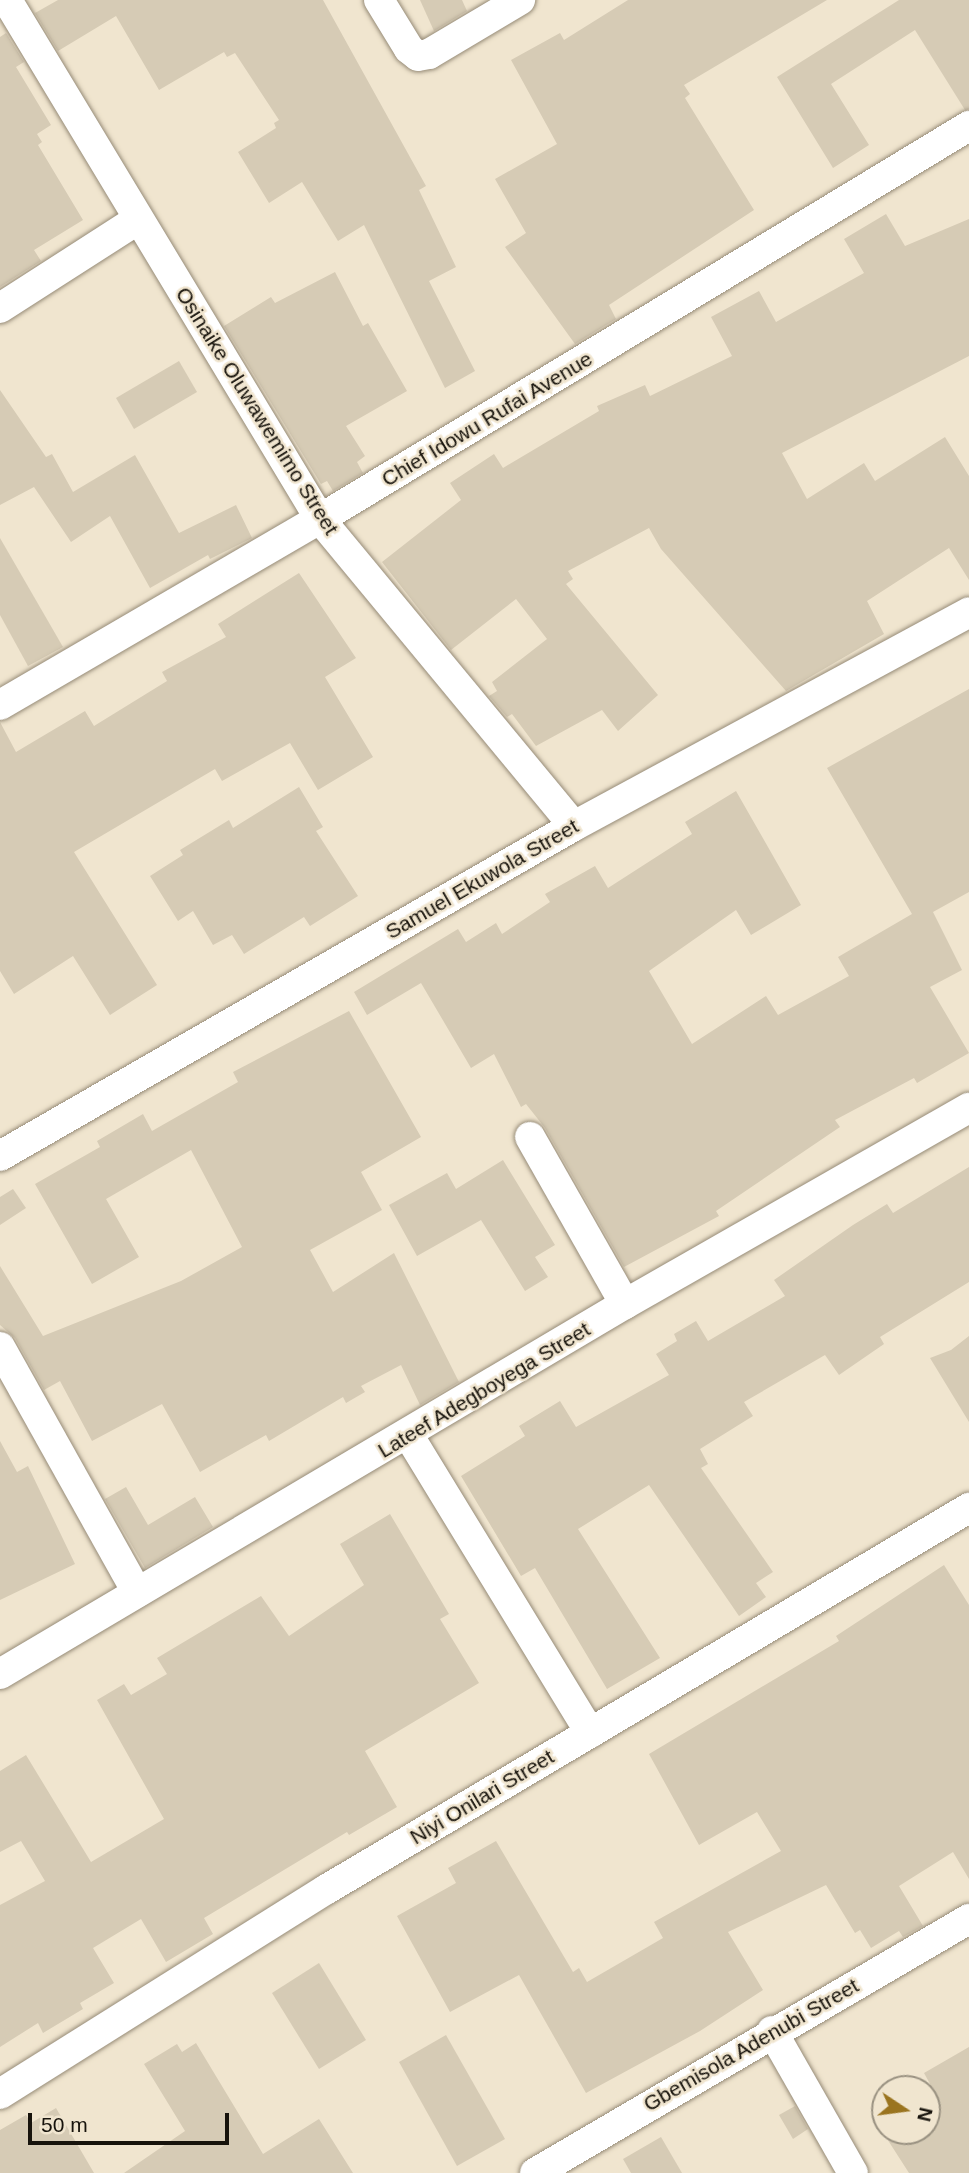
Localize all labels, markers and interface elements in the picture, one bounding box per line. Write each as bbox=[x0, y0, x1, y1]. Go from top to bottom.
street label: Osinaike Oluwawemimo Street bbox=[170, 283, 344, 539]
street label: Chief Idowu Rufai Avenue bbox=[377, 346, 597, 492]
street label: Samuel Ekuwola Street bbox=[381, 814, 583, 944]
street label: Lateef Adegboyega Street bbox=[373, 1316, 595, 1464]
street label: Niyi Onilari Street bbox=[405, 1744, 559, 1850]
street label: Gbemisola Adenubi Street bbox=[639, 1973, 863, 2117]
north arrow bbox=[871, 2075, 941, 2145]
scale bar bbox=[32, 2100, 233, 2144]
text: N bbox=[913, 2105, 937, 2123]
text: 50 m bbox=[41, 2113, 88, 2136]

